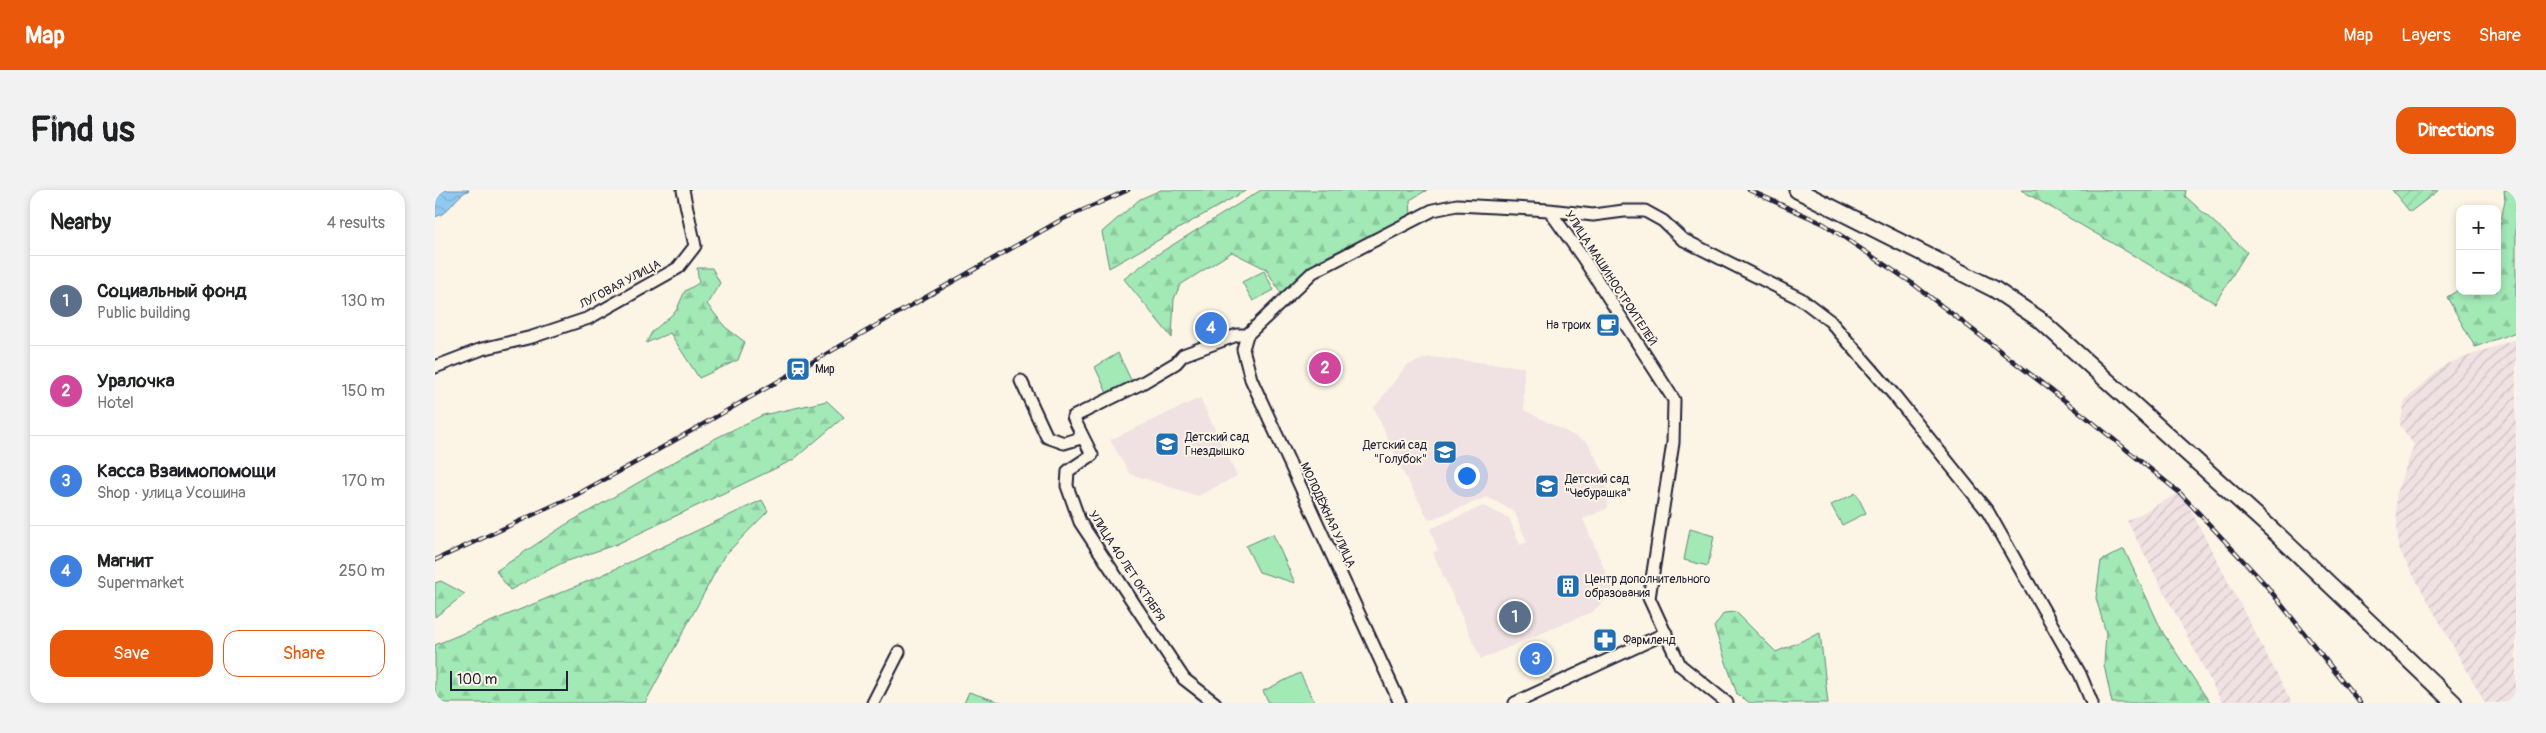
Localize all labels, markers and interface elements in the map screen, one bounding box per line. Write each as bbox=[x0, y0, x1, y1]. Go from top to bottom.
text: Map bbox=[25, 21, 65, 50]
text: Map bbox=[2344, 24, 2373, 47]
text: Layers bbox=[2401, 24, 2451, 47]
text: Share bbox=[2479, 24, 2521, 47]
button: Directions bbox=[2396, 107, 2516, 154]
text: Find us bbox=[30, 108, 135, 152]
map controls bbox=[2456, 205, 2501, 295]
button: + bbox=[2456, 205, 2501, 250]
street label: УЛИЦА МАШИНОСТРОИТЕЛЕЙ bbox=[1561, 208, 1660, 348]
text: Nearby bbox=[50, 209, 111, 236]
text: 4 results bbox=[327, 213, 385, 233]
button: − bbox=[2456, 250, 2501, 295]
street label: ЛУГОВАЯ УЛИЦА bbox=[576, 257, 664, 313]
text: Социальный фонд bbox=[97, 279, 246, 303]
text: 1 bbox=[63, 291, 69, 311]
text: 130 m bbox=[341, 291, 385, 311]
text: Public building bbox=[97, 303, 190, 323]
pin: 4 bbox=[1195, 309, 1227, 347]
cafe icon: На троих bbox=[1595, 312, 1621, 338]
place label: На троих bbox=[1546, 318, 1591, 333]
pin: 2 bbox=[1309, 349, 1341, 387]
station icon: Мир bbox=[785, 356, 811, 382]
place label: Мир bbox=[815, 362, 835, 377]
text: Уралочка bbox=[97, 369, 175, 393]
text: 2 bbox=[62, 381, 70, 401]
text: 150 m bbox=[341, 381, 385, 401]
text: Hotel bbox=[97, 393, 134, 413]
place label: Детский сад Гнездышко bbox=[1184, 430, 1250, 459]
school or university icon: Детский сад Гнездышко bbox=[1154, 431, 1180, 457]
place label: Детский сад "Голубок" bbox=[1362, 438, 1428, 467]
school or university icon: Детский сад "Голубок" bbox=[1432, 439, 1458, 465]
text: Касса Взаимопомощи bbox=[97, 459, 275, 483]
street label: МОЛОДЁЖНАЯ УЛИЦА bbox=[1297, 460, 1360, 570]
your location bbox=[1454, 463, 1480, 489]
text: 3 bbox=[62, 471, 70, 491]
text: 170 m bbox=[342, 471, 385, 491]
place label: Детский сад "Чебурашка" bbox=[1564, 472, 1631, 501]
school or university icon: Детский сад "Чебурашка" bbox=[1534, 473, 1560, 499]
text: Shop · улица Усошина bbox=[97, 483, 246, 503]
street label: УЛИЦА 40 ЛЕТ ОКТЯБРЯ bbox=[1085, 508, 1168, 625]
text: Магнит bbox=[97, 549, 153, 573]
text: 4 bbox=[61, 561, 71, 581]
text: 250 m bbox=[339, 561, 385, 581]
place label: Центр дополнительного образования bbox=[1585, 572, 1711, 601]
text: Supermarket bbox=[97, 573, 184, 593]
building icon: Центр дополнительного образования bbox=[1555, 573, 1581, 599]
pin: 1 bbox=[1499, 598, 1531, 636]
pharmacy icon: Фармленд bbox=[1592, 627, 1618, 653]
button: Save bbox=[50, 630, 213, 677]
button: Share bbox=[223, 630, 385, 677]
place label: Фармленд bbox=[1623, 633, 1676, 648]
pin: 3 bbox=[1520, 640, 1552, 678]
scale bar bbox=[450, 668, 567, 691]
text: 100 m bbox=[457, 671, 497, 688]

